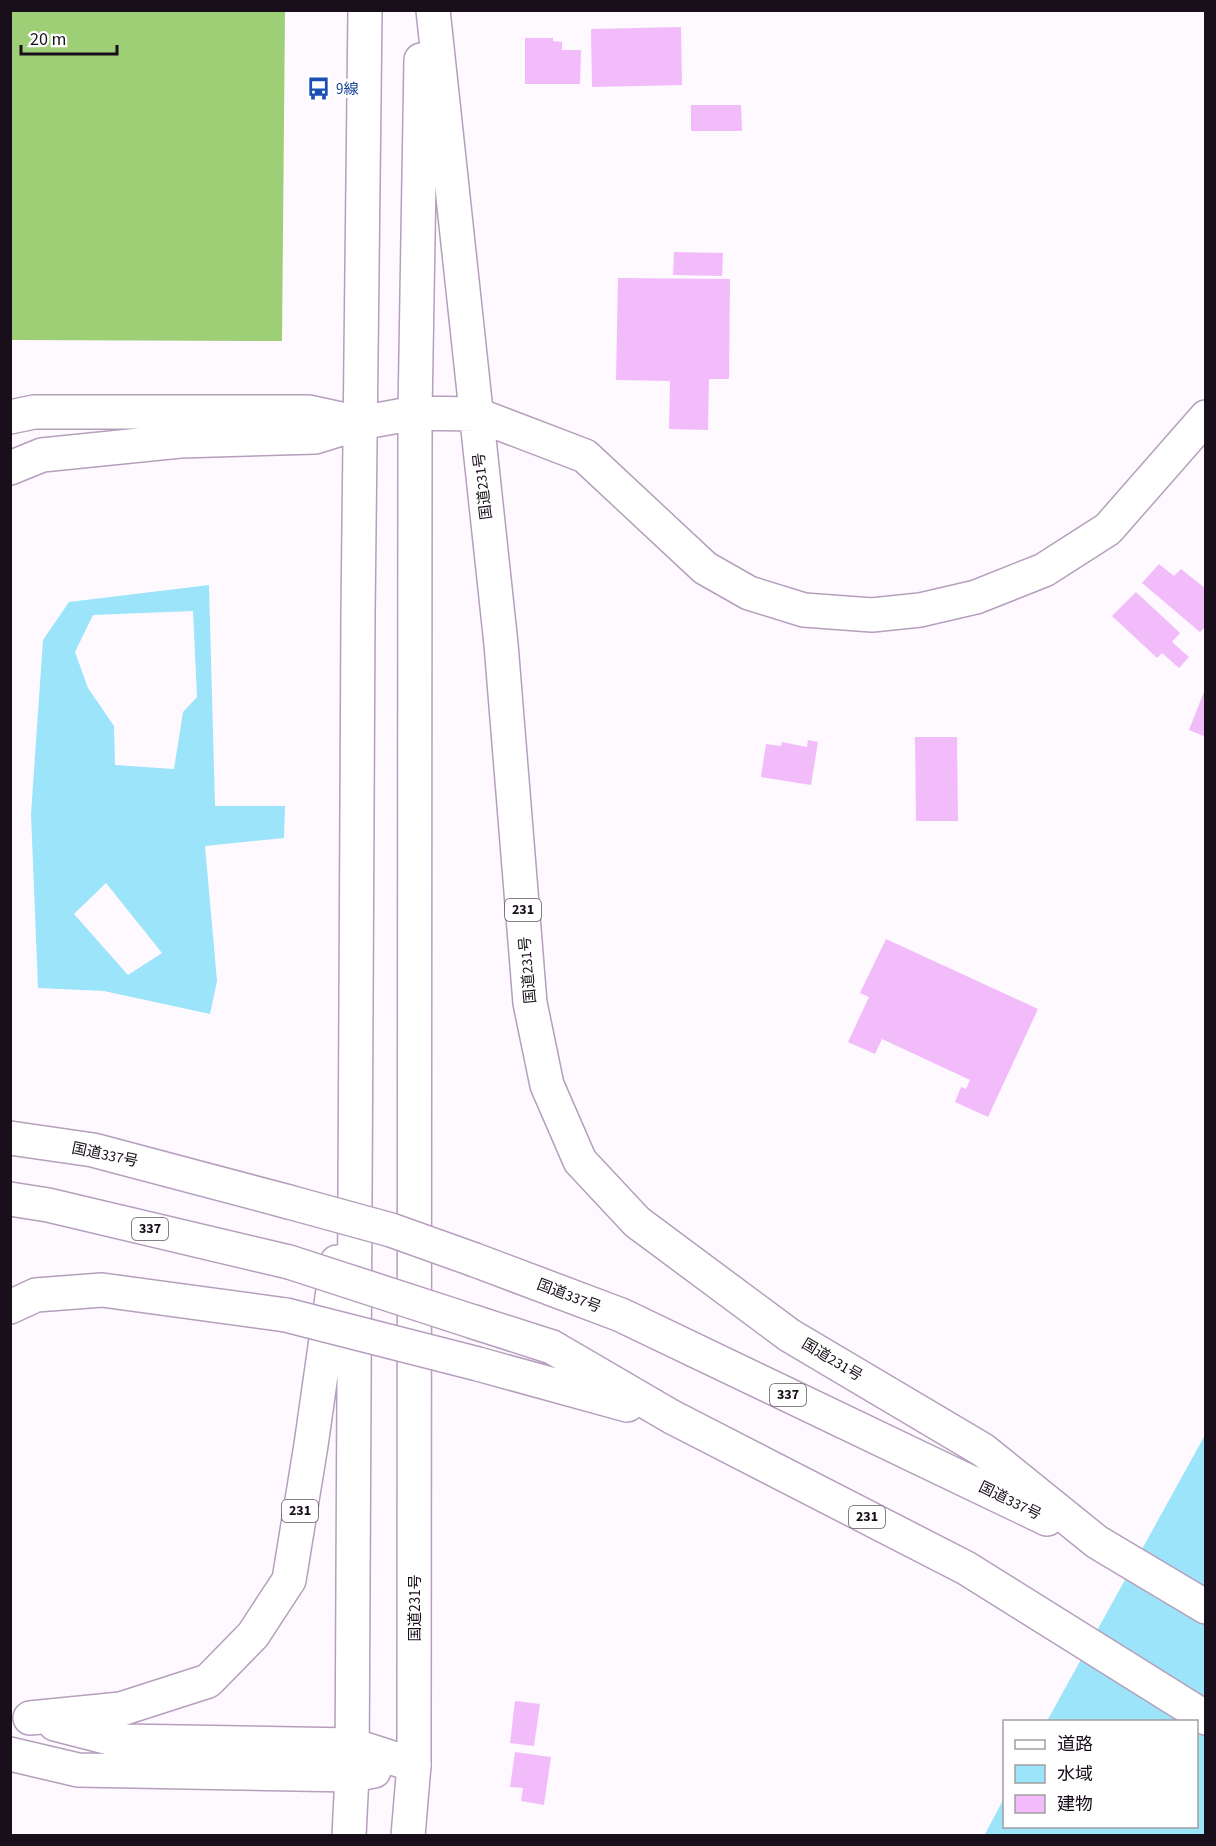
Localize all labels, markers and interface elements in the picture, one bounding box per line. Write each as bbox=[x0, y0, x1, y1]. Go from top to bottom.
scale bar bbox=[21, 18, 117, 56]
text: 20 m bbox=[30, 27, 66, 52]
bus stop icon: 9線 bbox=[305, 76, 331, 102]
place label: 9線 bbox=[336, 79, 358, 100]
street label: 国道231号 bbox=[468, 451, 498, 521]
road number: 231 bbox=[505, 899, 541, 921]
street label: 国道231号 bbox=[515, 936, 541, 1004]
street label: 国道337号 bbox=[70, 1138, 140, 1172]
road number: 337 bbox=[132, 1218, 168, 1240]
street label: 国道337号 bbox=[534, 1274, 604, 1318]
street label: 国道231号 bbox=[798, 1334, 866, 1386]
road number: 337 bbox=[770, 1384, 806, 1406]
street label: 国道337号 bbox=[975, 1477, 1045, 1525]
road number: 231 bbox=[282, 1500, 318, 1522]
road number: 231 bbox=[849, 1506, 885, 1528]
street label: 国道231号 bbox=[405, 1574, 426, 1642]
legend bbox=[1003, 1720, 1198, 1828]
text: 道路 bbox=[1057, 1732, 1093, 1757]
text: 水域 bbox=[1057, 1762, 1093, 1787]
text: 建物 bbox=[1057, 1792, 1093, 1817]

